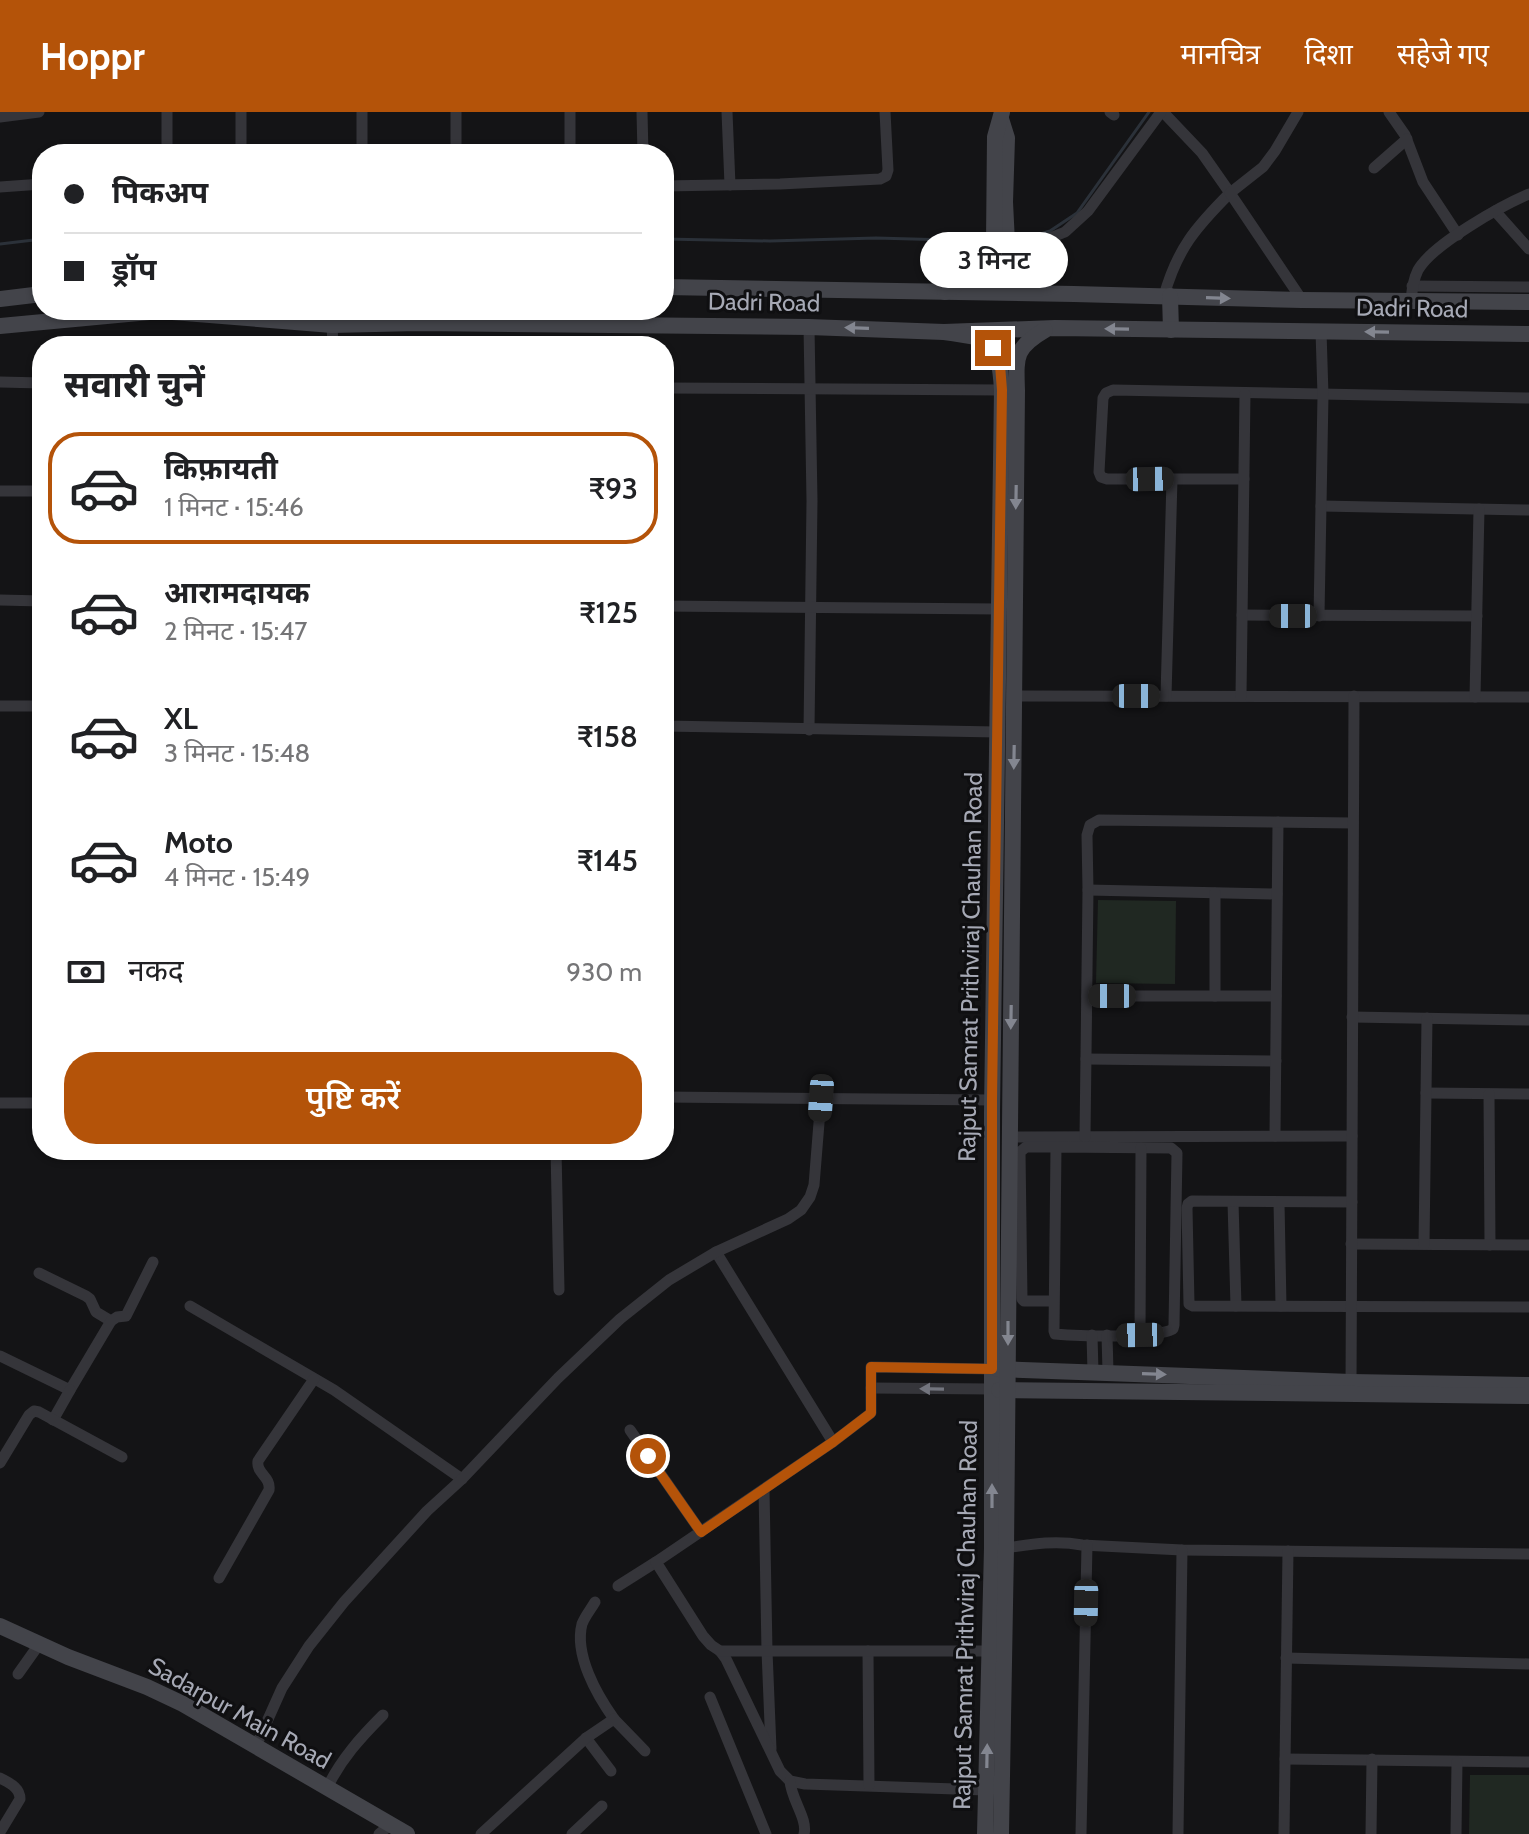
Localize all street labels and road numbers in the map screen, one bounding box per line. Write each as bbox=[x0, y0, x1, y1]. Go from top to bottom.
street label: Dadri Road bbox=[708, 287, 820, 317]
street label: Dadri Road bbox=[1356, 293, 1468, 323]
street label: Rajput Samrat Prithviraj Chauhan Road bbox=[952, 772, 988, 1162]
street label: Rajput Samrat Prithviraj Chauhan Road bbox=[947, 1420, 983, 1810]
street label: Sadarpur Main Road bbox=[144, 1651, 336, 1775]

